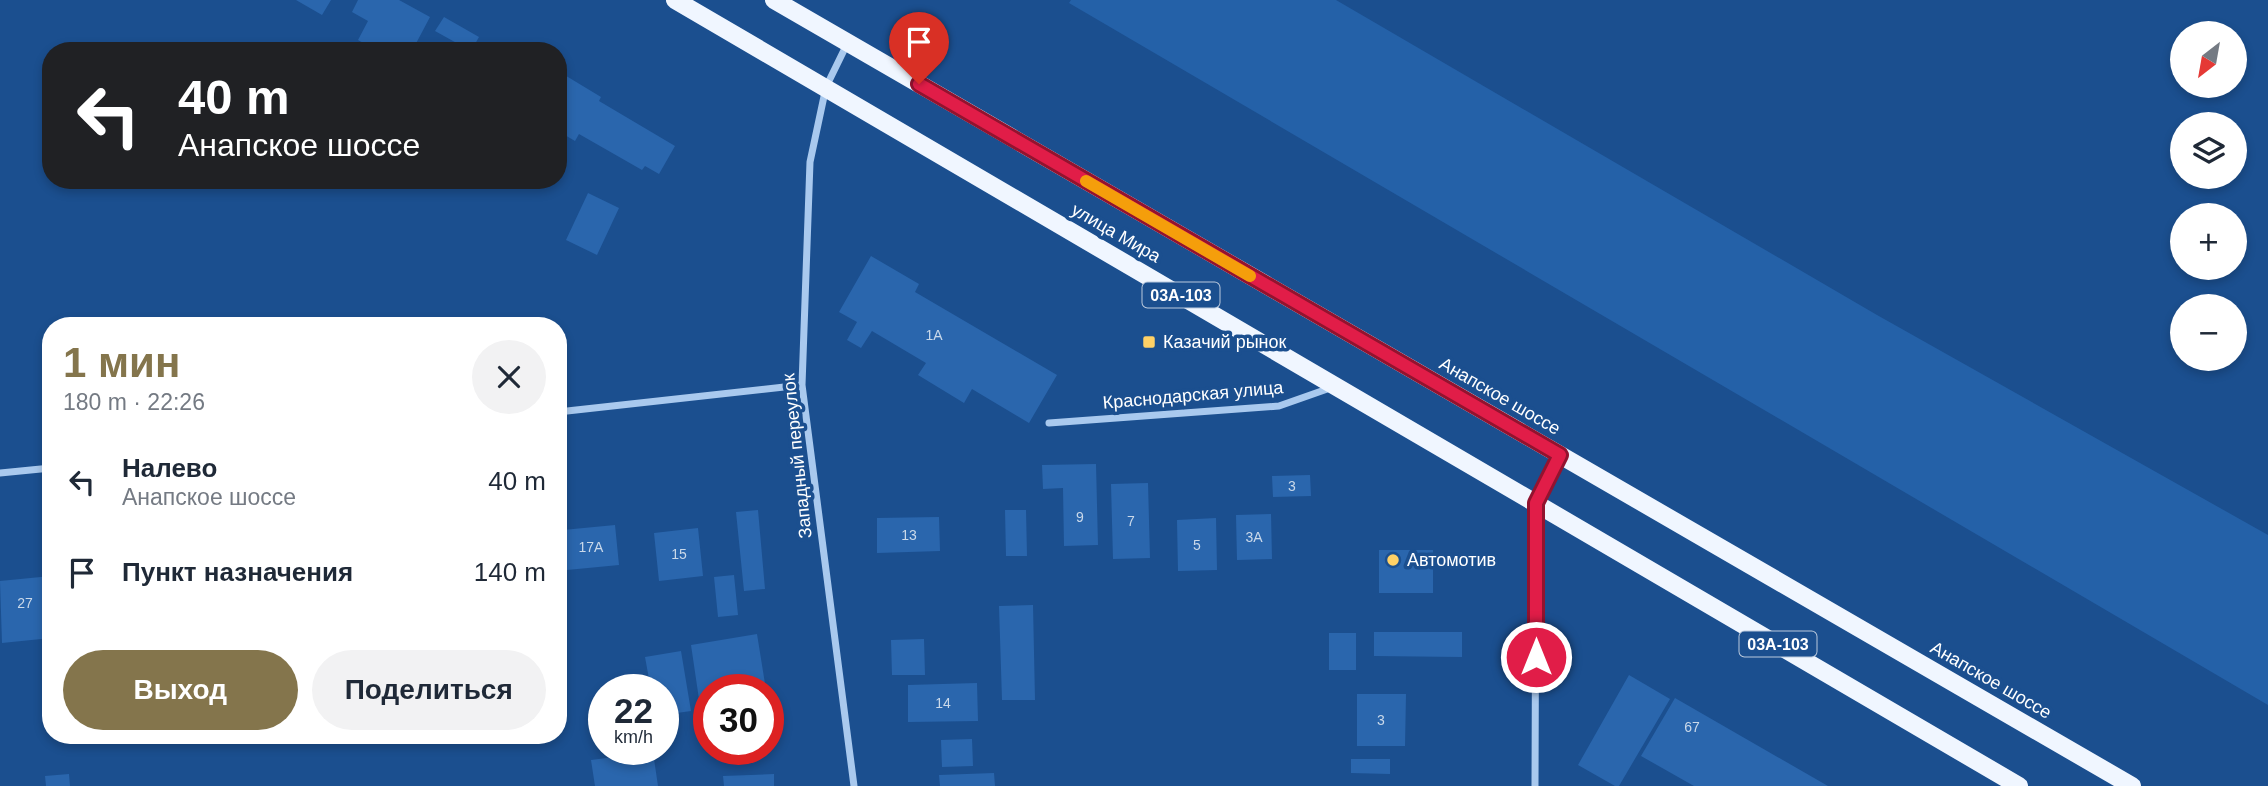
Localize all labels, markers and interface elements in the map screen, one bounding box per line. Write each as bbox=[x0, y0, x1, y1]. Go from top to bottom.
pin bbox=[889, 12.0, 949, 84]
north arrow bbox=[2170, 21, 2247, 98]
map controls bbox=[2170, 21, 2247, 371]
icon: arrive bbox=[900, 23, 938, 61]
icon: left bbox=[63, 70, 154, 161]
text: 40 m bbox=[178, 70, 290, 124]
button: layers bbox=[2170, 112, 2247, 189]
text: Анапское шоссе bbox=[178, 127, 420, 163]
street label: улица Мира bbox=[1068, 199, 1165, 267]
button: + bbox=[2170, 203, 2247, 280]
road number: 03А-103 bbox=[1142, 282, 1220, 308]
button: − bbox=[2170, 294, 2247, 371]
house number: 1А bbox=[925, 327, 943, 343]
place label: Казачий рынок bbox=[1163, 332, 1287, 352]
marker: Казачий рынок bbox=[1141, 334, 1157, 350]
text: 1 мин bbox=[63, 339, 180, 386]
button: close bbox=[472, 340, 546, 414]
street label: Анапское шоссе bbox=[1436, 353, 1564, 439]
street label: Западный переулок bbox=[778, 372, 816, 540]
street label: Краснодарская улица bbox=[1102, 377, 1285, 413]
text: 180 m · 22:26 bbox=[63, 389, 205, 415]
text: Налево bbox=[122, 453, 217, 483]
icon: left bbox=[63, 463, 101, 501]
text: 40 m bbox=[488, 466, 546, 496]
house number: 3 bbox=[1288, 478, 1296, 494]
text: Анапское шоссе bbox=[122, 484, 296, 510]
house number: 9 bbox=[1076, 509, 1084, 525]
house number: 7 bbox=[1127, 513, 1135, 529]
house number: 13 bbox=[901, 527, 917, 543]
house number: 3А bbox=[1245, 529, 1263, 545]
house number: 5 bbox=[1193, 537, 1201, 553]
house number: 17А bbox=[579, 539, 604, 555]
house number: 15 bbox=[671, 546, 687, 562]
place label: Автомотив bbox=[1407, 550, 1496, 570]
marker: Автомотив bbox=[1385, 552, 1401, 568]
icon: arrive bbox=[63, 554, 101, 592]
text: Пункт назначения bbox=[122, 557, 353, 587]
text: 140 m bbox=[474, 557, 546, 587]
house number: 27 bbox=[17, 595, 33, 611]
position arrow bbox=[1499, 620, 1573, 694]
road number: 03А-103 bbox=[1740, 632, 1816, 656]
street label: Анапское шоссе bbox=[1927, 637, 2055, 723]
button: Выход bbox=[63, 650, 298, 730]
button: Поделиться bbox=[312, 650, 546, 730]
speed limit sign: 30 bbox=[693, 674, 784, 765]
text: 22 bbox=[614, 691, 653, 730]
house number: 14 bbox=[935, 695, 951, 711]
house number: 3 bbox=[1377, 712, 1385, 728]
house number: 67 bbox=[1684, 719, 1700, 735]
text: km/h bbox=[614, 727, 653, 747]

